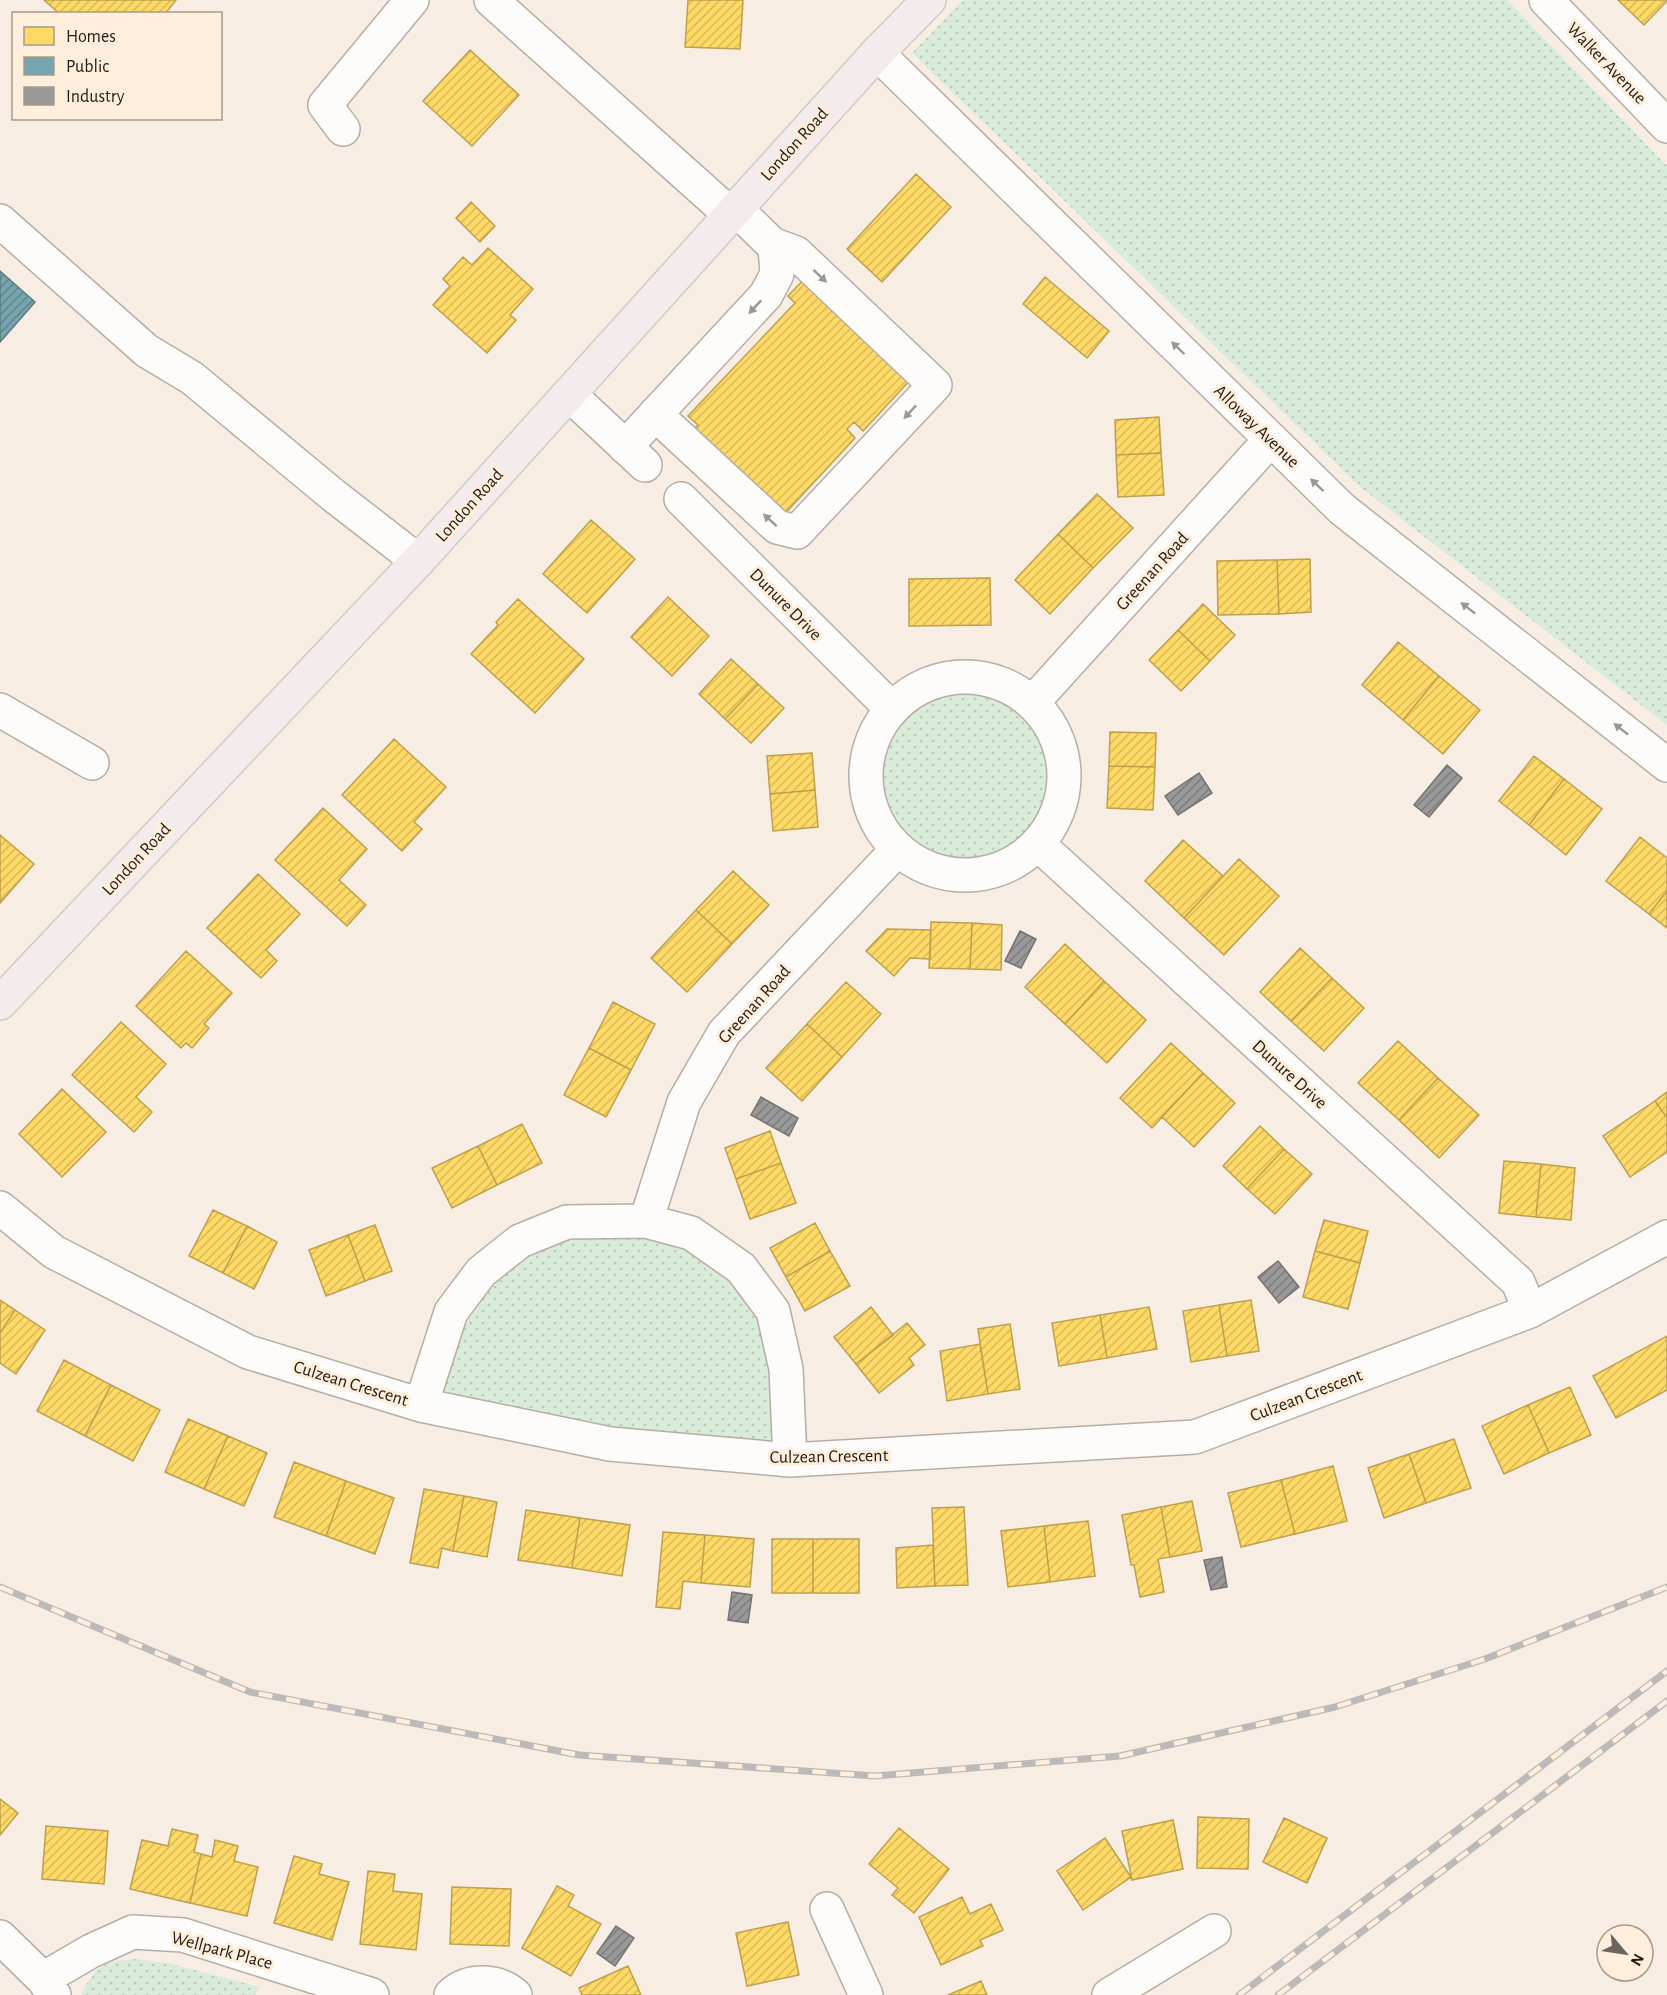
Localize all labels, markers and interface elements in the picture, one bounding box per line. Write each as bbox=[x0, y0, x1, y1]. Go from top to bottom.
legend bbox=[12, 12, 222, 120]
street label: Walker Avenue bbox=[1563, 20, 1649, 108]
text: Homes bbox=[66, 28, 116, 46]
text: Public bbox=[66, 58, 109, 76]
text: Industry bbox=[66, 88, 125, 106]
street label: London Road bbox=[758, 105, 832, 185]
one-way arrow bbox=[812, 269, 827, 283]
one-way arrow bbox=[749, 299, 762, 314]
one-way arrow bbox=[1172, 342, 1186, 356]
street label: Alloway Avenue bbox=[1210, 382, 1302, 472]
one-way arrow bbox=[903, 404, 917, 418]
street label: London Road bbox=[433, 466, 507, 546]
one-way arrow bbox=[1311, 478, 1325, 492]
one-way arrow bbox=[763, 514, 778, 527]
street label: Greenan Road bbox=[1113, 529, 1192, 614]
street label: Dunure Drive bbox=[746, 565, 825, 644]
one-way arrow bbox=[1460, 602, 1476, 615]
one-way arrow bbox=[1613, 723, 1629, 736]
street label: London Road bbox=[99, 820, 174, 899]
street label: Greenan Road bbox=[715, 962, 794, 1047]
street label: Dunure Drive bbox=[1249, 1037, 1330, 1113]
street label: Culzean Crescent bbox=[291, 1358, 410, 1410]
street label: Culzean Crescent bbox=[1248, 1366, 1365, 1426]
street label: Culzean Crescent bbox=[770, 1447, 889, 1467]
north arrow bbox=[1595, 1923, 1655, 1983]
street label: Wellpark Place bbox=[169, 1929, 274, 1973]
text: N bbox=[1628, 1951, 1647, 1969]

